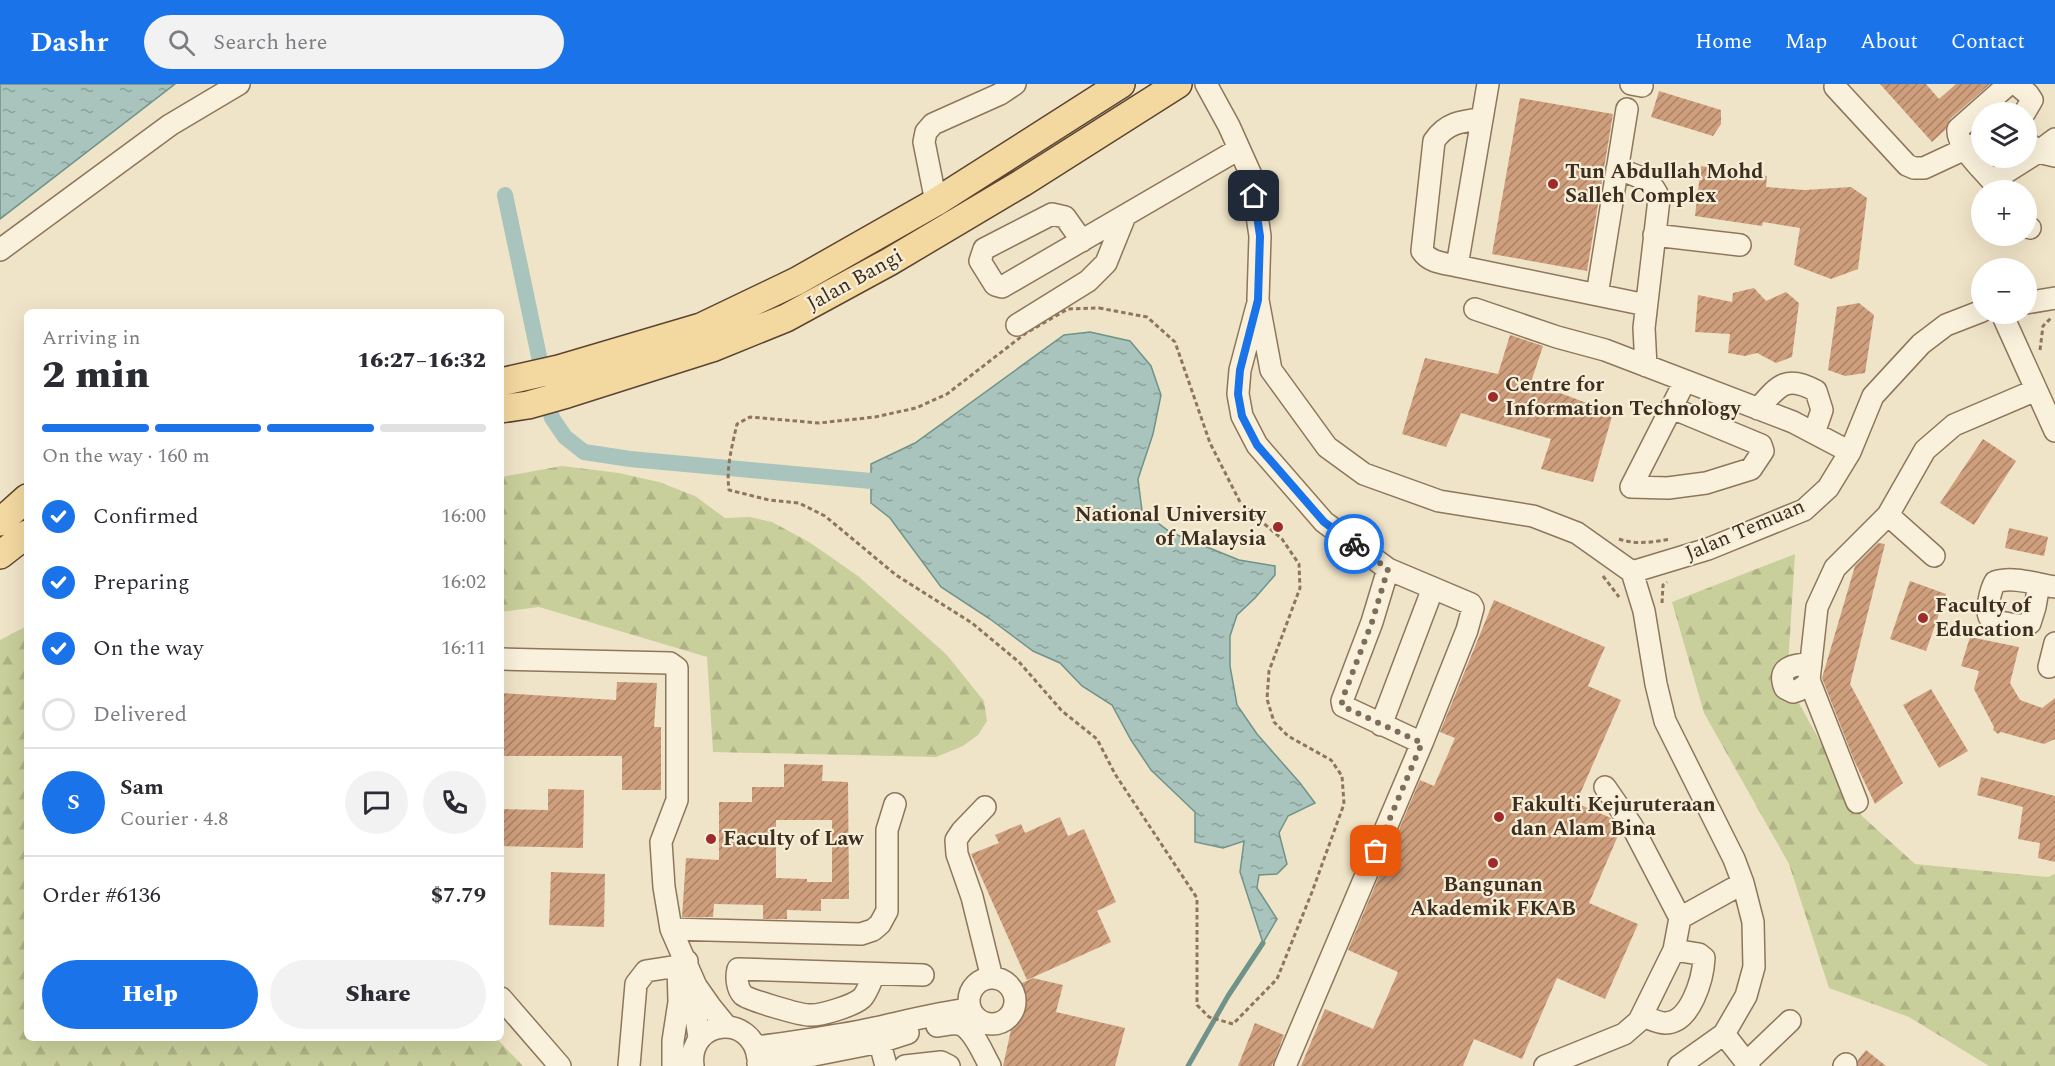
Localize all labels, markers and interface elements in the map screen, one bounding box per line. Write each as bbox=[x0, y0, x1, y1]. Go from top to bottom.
search box bbox=[144, 15, 564, 69]
text: Dashr bbox=[30, 21, 108, 64]
icon: search bbox=[165, 26, 198, 59]
text: Search here bbox=[213, 26, 327, 59]
text: Home bbox=[1695, 26, 1752, 58]
text: Map bbox=[1785, 26, 1827, 58]
text: About bbox=[1860, 26, 1918, 58]
text: Contact bbox=[1951, 26, 2025, 58]
map controls bbox=[1971, 102, 2037, 324]
button: layers bbox=[1971, 102, 2037, 168]
place label: Tun Abdullah Mohd Salleh Complex bbox=[1565, 156, 1764, 212]
pin bbox=[1228, 170, 1279, 221]
marker: Tun Abdullah Mohd Salleh Complex bbox=[1546, 177, 1560, 191]
icon: home bbox=[1237, 179, 1270, 212]
button: + bbox=[1971, 180, 2037, 246]
street label: Jalan Bangi bbox=[801, 240, 909, 320]
button: − bbox=[1971, 258, 2037, 324]
text: Arriving in bbox=[42, 323, 140, 353]
text: 16:27–16:32 bbox=[357, 344, 486, 377]
text: 2 min bbox=[42, 346, 150, 405]
place label: Centre for Information Technology bbox=[1505, 369, 1742, 425]
marker: Centre for Information Technology bbox=[1486, 390, 1500, 404]
text: On the way · 160 m bbox=[42, 441, 210, 471]
street label: Jalan Temuan bbox=[1680, 490, 1810, 570]
place label: National University of Malaysia bbox=[1075, 499, 1267, 555]
icon: check bbox=[42, 500, 75, 533]
text: Confirmed bbox=[93, 500, 199, 533]
text: 16:00 bbox=[441, 501, 486, 531]
courier bbox=[1324, 514, 1384, 574]
marker: National University of Malaysia bbox=[1271, 520, 1285, 534]
icon: bike bbox=[1338, 528, 1371, 561]
icon: check bbox=[42, 566, 75, 599]
text: Preparing bbox=[93, 566, 190, 599]
text: 16:02 bbox=[441, 567, 486, 597]
place label: Faculty of Education bbox=[1935, 590, 2034, 646]
marker: Faculty of Education bbox=[1916, 611, 1930, 625]
icon: check bbox=[42, 632, 75, 665]
text: On the way bbox=[93, 632, 204, 665]
text: 16:11 bbox=[441, 633, 486, 663]
text: Delivered bbox=[93, 698, 187, 731]
text: Sam bbox=[120, 771, 164, 804]
button: chat bbox=[345, 771, 408, 834]
button: phone bbox=[423, 771, 486, 834]
text: S bbox=[67, 786, 80, 819]
place label: Fakulti Kejuruteraan dan Alam Bina bbox=[1511, 789, 1716, 845]
text: Courier · 4.8 bbox=[120, 804, 228, 834]
marker: Fakulti Kejuruteraan dan Alam Bina bbox=[1492, 810, 1506, 824]
place label: Faculty of Law bbox=[723, 823, 865, 855]
pin bbox=[1350, 825, 1401, 876]
marker: Faculty of Law bbox=[704, 832, 718, 846]
icon: bag bbox=[1359, 834, 1392, 867]
marker: Bangunan Akademik FKAB bbox=[1486, 856, 1500, 870]
place label: Bangunan Akademik FKAB bbox=[1410, 869, 1576, 925]
text: Order #6136 bbox=[42, 879, 161, 912]
text: $7.79 bbox=[431, 879, 486, 912]
button: Help bbox=[42, 960, 258, 1029]
button: Share bbox=[270, 960, 486, 1029]

